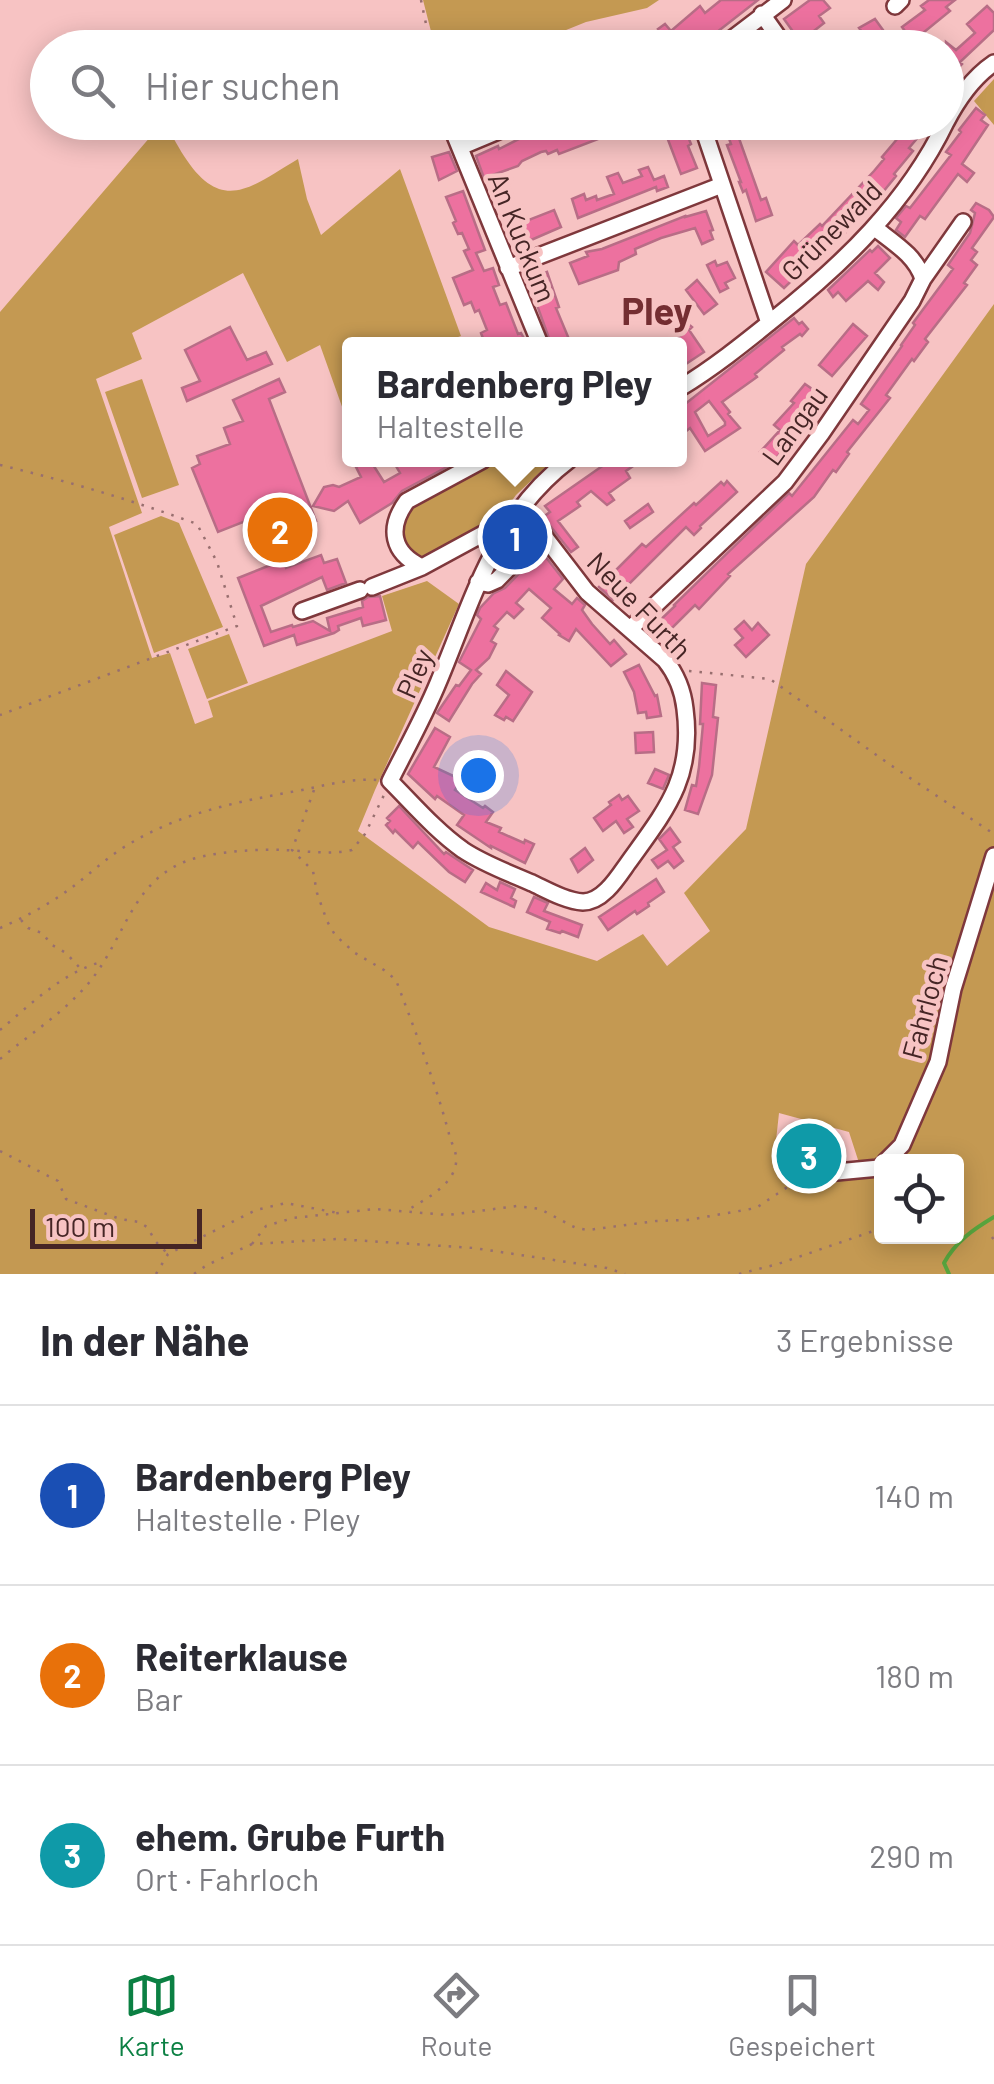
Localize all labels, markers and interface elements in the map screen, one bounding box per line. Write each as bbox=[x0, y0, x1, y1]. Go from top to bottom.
search box bbox=[30, 30, 964, 140]
icon: search bbox=[65, 58, 120, 113]
text: Hier suchen bbox=[145, 62, 341, 108]
street label: An Kuckum bbox=[482, 167, 564, 307]
street label: Grünewald bbox=[774, 173, 888, 287]
district label: Pley bbox=[622, 287, 692, 333]
popup bbox=[342, 337, 687, 467]
text: Bardenberg Pley bbox=[377, 360, 652, 406]
street label: Langau bbox=[754, 379, 834, 471]
text: Haltestelle bbox=[377, 406, 524, 444]
pin: 2 bbox=[248, 492, 312, 568]
pin: 1 bbox=[482, 500, 548, 574]
street label: Neue Furth bbox=[581, 544, 699, 666]
street label: Pley bbox=[388, 643, 440, 703]
your location bbox=[453, 750, 504, 801]
street label: Fahrloch bbox=[894, 951, 954, 1063]
pin: 3 bbox=[776, 1118, 842, 1194]
map controls bbox=[874, 1154, 964, 1244]
button: locate bbox=[874, 1154, 964, 1244]
scale bar bbox=[30, 1204, 202, 1248]
text: 100 m bbox=[45, 1209, 115, 1243]
text: In der Nähe bbox=[40, 1314, 249, 1364]
text: 3 Ergebnisse bbox=[776, 1320, 954, 1358]
text: Bardenberg Pley bbox=[135, 1453, 411, 1499]
text: 1 bbox=[67, 1476, 78, 1514]
text: 140 m bbox=[874, 1476, 954, 1514]
text: Haltestelle · Pley bbox=[135, 1499, 360, 1537]
text: Reiterklause bbox=[135, 1633, 348, 1679]
text: 2 bbox=[64, 1656, 81, 1694]
text: 180 m bbox=[875, 1656, 954, 1694]
text: Bar bbox=[135, 1679, 183, 1717]
text: ehem. Grube Furth bbox=[135, 1813, 445, 1859]
text: 3 bbox=[64, 1836, 81, 1874]
text: 290 m bbox=[869, 1836, 954, 1874]
text: Ort · Fahrloch bbox=[135, 1859, 319, 1897]
tab: Karte bbox=[118, 1968, 185, 2062]
tab: Route bbox=[420, 1968, 492, 2062]
tab: Gespeichert bbox=[728, 1968, 876, 2062]

